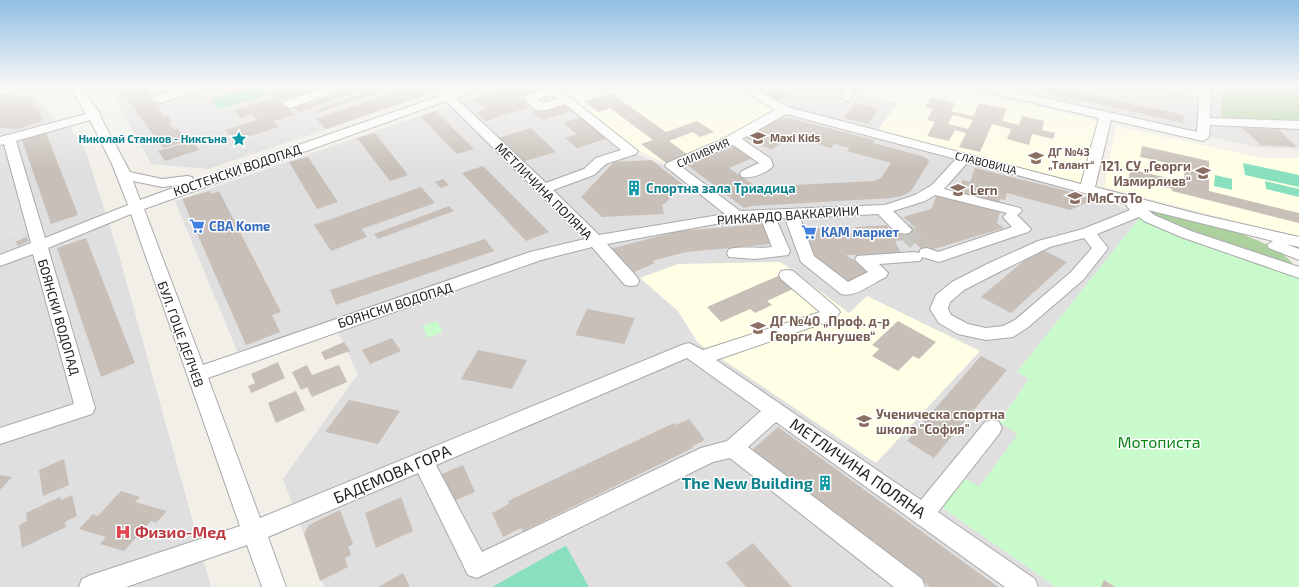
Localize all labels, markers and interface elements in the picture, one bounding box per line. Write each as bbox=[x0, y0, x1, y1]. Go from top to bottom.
school or university icon: Maxi Kids bbox=[749, 129, 767, 147]
place icon: Николай Станков - Никсъна bbox=[230, 130, 248, 148]
place label: Maxi Kids bbox=[770, 131, 821, 144]
place label: Николай Станков - Никсъна bbox=[78, 132, 227, 145]
street label: СИЛИВРИЯ bbox=[674, 135, 731, 170]
street label: МЕТЛИЧИНА ПОЛЯНА bbox=[492, 139, 596, 243]
street label: КОСТЕНСКИ ВОДОПАД bbox=[171, 141, 303, 199]
place label: ДГ №43 „Талант“ bbox=[1048, 145, 1094, 171]
street label: СЛАВОВИЦА bbox=[954, 149, 1019, 177]
school or university icon: ДГ №43 „Талант“ bbox=[1027, 149, 1045, 167]
place label: 121. СУ „Георги Измирлиев“ bbox=[1101, 158, 1191, 189]
school or university icon: 121. СУ „Георги Измирлиев“ bbox=[1194, 164, 1212, 182]
building icon: Спортна зала Триадица bbox=[625, 179, 643, 197]
place label: Спортна зала Триадица bbox=[646, 180, 796, 196]
school or university icon: Lern bbox=[949, 181, 967, 199]
place label: Lern bbox=[970, 182, 998, 198]
school or university icon: МяСтоТо bbox=[1066, 189, 1084, 207]
place label: МяСтоТо bbox=[1087, 190, 1143, 206]
street label: РИККАРДО ВАККАРИНИ bbox=[716, 202, 860, 228]
supermarket icon: CBA Kome bbox=[188, 217, 206, 235]
place label: CBA Kome bbox=[209, 218, 270, 234]
supermarket icon: КАМ маркет bbox=[800, 223, 818, 241]
place label: КАМ маркет bbox=[821, 224, 900, 240]
street label: БОЯНСКИ ВОДОПАД bbox=[35, 257, 83, 377]
street label: БУЛ. ГОЦЕ ДЕЛЧЕВ bbox=[154, 279, 208, 389]
street label: БОЯНСКИ ВОДОПАД bbox=[335, 279, 455, 331]
place label: ДГ №40 „Проф. д-р Георги Ангушев“ bbox=[770, 313, 890, 344]
school or university icon: ДГ №40 „Проф. д-р Георги Ангушев“ bbox=[749, 319, 767, 337]
place label: Ученическа спортна школа "София" bbox=[876, 406, 1005, 437]
school or university icon: Ученическа спортна школа "София" bbox=[855, 412, 873, 430]
street label: МЕТЛИЧИНА ПОЛЯНА bbox=[787, 414, 930, 522]
park label: Мотописта bbox=[1117, 432, 1201, 451]
street label: БАДЕМОВА ГОРА bbox=[330, 440, 453, 507]
place label: The New Building bbox=[682, 473, 814, 492]
building icon: The New Building bbox=[816, 474, 834, 492]
place label: Физио-Мед bbox=[135, 522, 226, 541]
hospital icon: Физио-Мед bbox=[114, 523, 132, 541]

